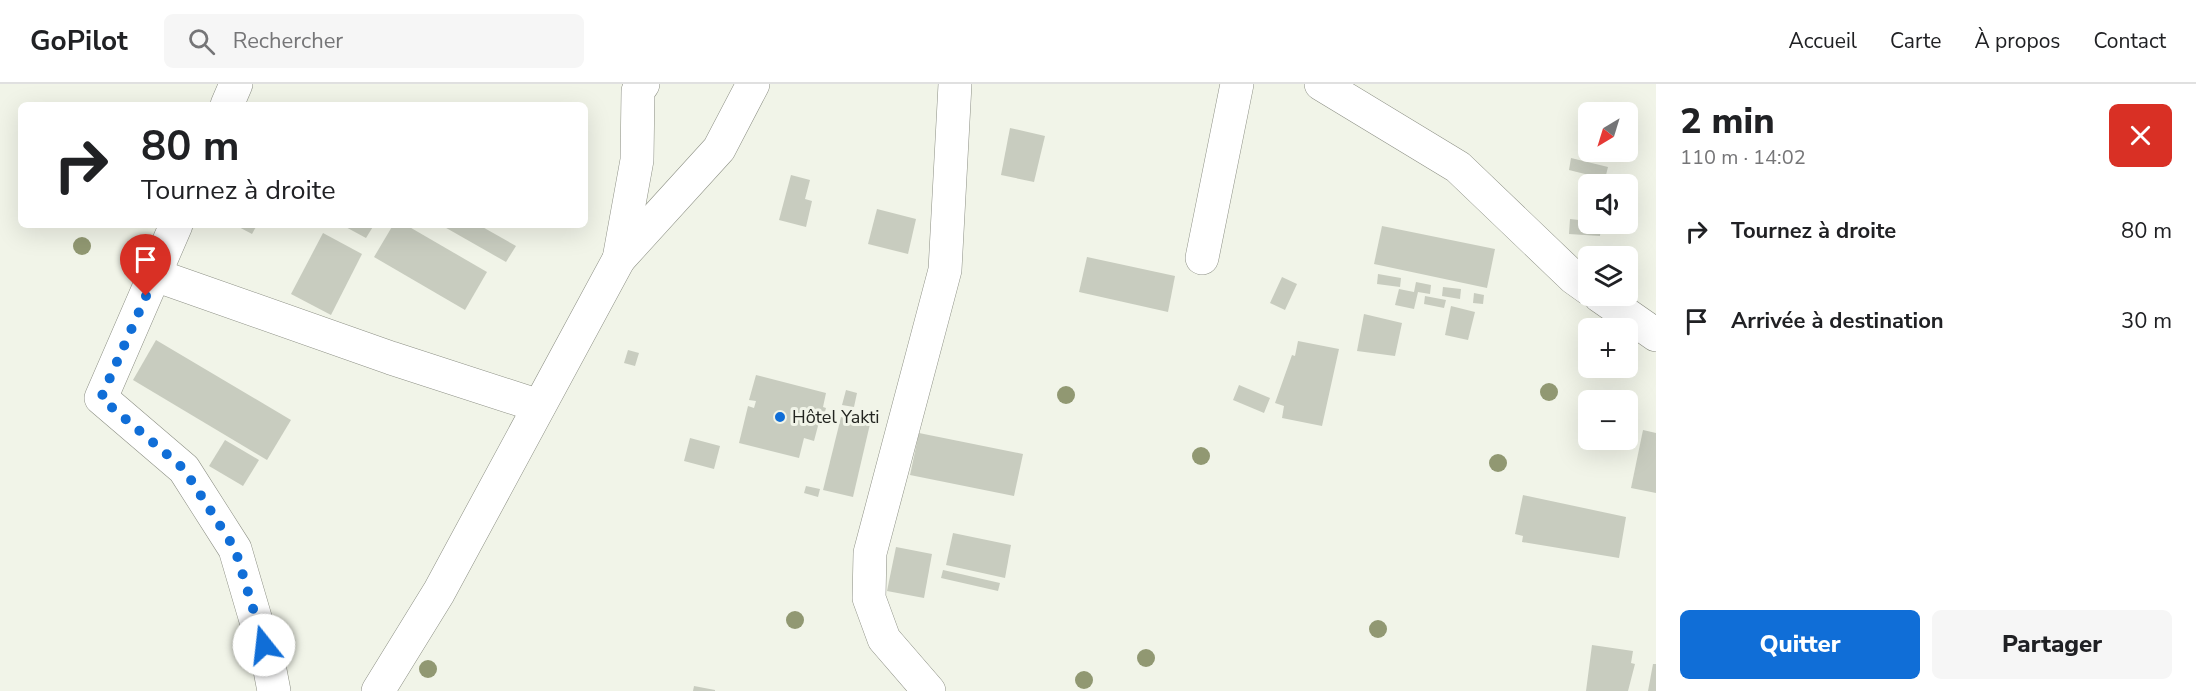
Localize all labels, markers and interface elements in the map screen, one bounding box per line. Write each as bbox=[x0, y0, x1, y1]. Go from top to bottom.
search box bbox=[164, 14, 584, 68]
text: GoPilot bbox=[30, 22, 128, 60]
icon: search bbox=[185, 25, 218, 58]
text: Rechercher bbox=[233, 26, 343, 56]
text: Accueil bbox=[1788, 27, 1857, 55]
text: Carte bbox=[1890, 27, 1941, 55]
text: À propos bbox=[1974, 27, 2060, 55]
text: Contact bbox=[2093, 27, 2166, 55]
text: 2 min bbox=[1680, 97, 1775, 146]
north arrow bbox=[1578, 102, 1638, 162]
map controls bbox=[1578, 102, 1638, 450]
button: close bbox=[2109, 104, 2172, 167]
text: 80 m bbox=[141, 118, 240, 175]
icon: right bbox=[42, 126, 120, 204]
text: 110 m · 14:02 bbox=[1680, 144, 1806, 171]
text: Tournez à droite bbox=[141, 172, 336, 209]
button: sound bbox=[1578, 174, 1638, 234]
icon: right bbox=[1680, 215, 1713, 248]
text: Tournez à droite bbox=[1731, 216, 1896, 246]
text: 80 m bbox=[2121, 216, 2172, 246]
pin bbox=[120, 234, 171, 296]
icon: arrive bbox=[129, 243, 162, 276]
button: layers bbox=[1578, 246, 1638, 306]
icon: arrive bbox=[1680, 305, 1713, 338]
text: Arrivée à destination bbox=[1731, 306, 1944, 336]
text: 30 m bbox=[2121, 306, 2172, 336]
button: + bbox=[1578, 318, 1638, 378]
button: − bbox=[1578, 390, 1638, 450]
place label: Hôtel Yakti bbox=[792, 405, 880, 429]
marker: Hôtel Yakti bbox=[773, 410, 787, 424]
button: Quitter bbox=[1680, 610, 1920, 679]
button: Partager bbox=[1932, 610, 2172, 679]
position arrow bbox=[232, 613, 296, 677]

